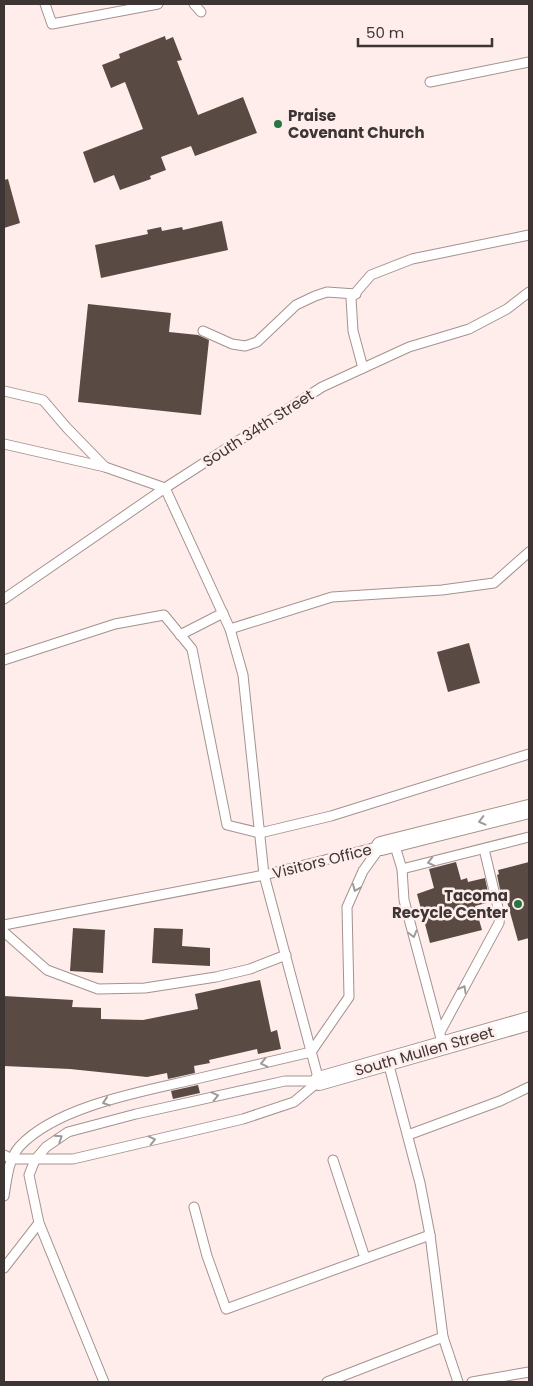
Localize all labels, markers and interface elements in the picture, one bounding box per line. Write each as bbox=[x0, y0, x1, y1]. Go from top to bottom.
scale bar bbox=[358, 15, 492, 47]
text: 50 m bbox=[366, 22, 404, 43]
place label: Praise Covenant Church bbox=[288, 105, 425, 143]
marker: Praise Covenant Church bbox=[272, 118, 284, 130]
street label: South 34th Street bbox=[198, 384, 318, 472]
one-way arrow bbox=[478, 815, 486, 826]
street label: Visitors Office bbox=[270, 839, 374, 883]
one-way arrow bbox=[426, 856, 435, 867]
one-way arrow bbox=[351, 883, 362, 892]
place label: Tacoma Recycle Center bbox=[392, 885, 509, 923]
marker: Tacoma Recycle Center bbox=[512, 898, 524, 910]
one-way arrow bbox=[408, 929, 418, 937]
one-way arrow bbox=[457, 985, 467, 994]
street label: South Mullen Street bbox=[352, 1021, 496, 1081]
one-way arrow bbox=[259, 1057, 268, 1068]
one-way arrow bbox=[211, 1091, 219, 1102]
one-way arrow bbox=[103, 1096, 111, 1106]
one-way arrow bbox=[53, 1135, 62, 1145]
one-way arrow bbox=[147, 1135, 156, 1146]

